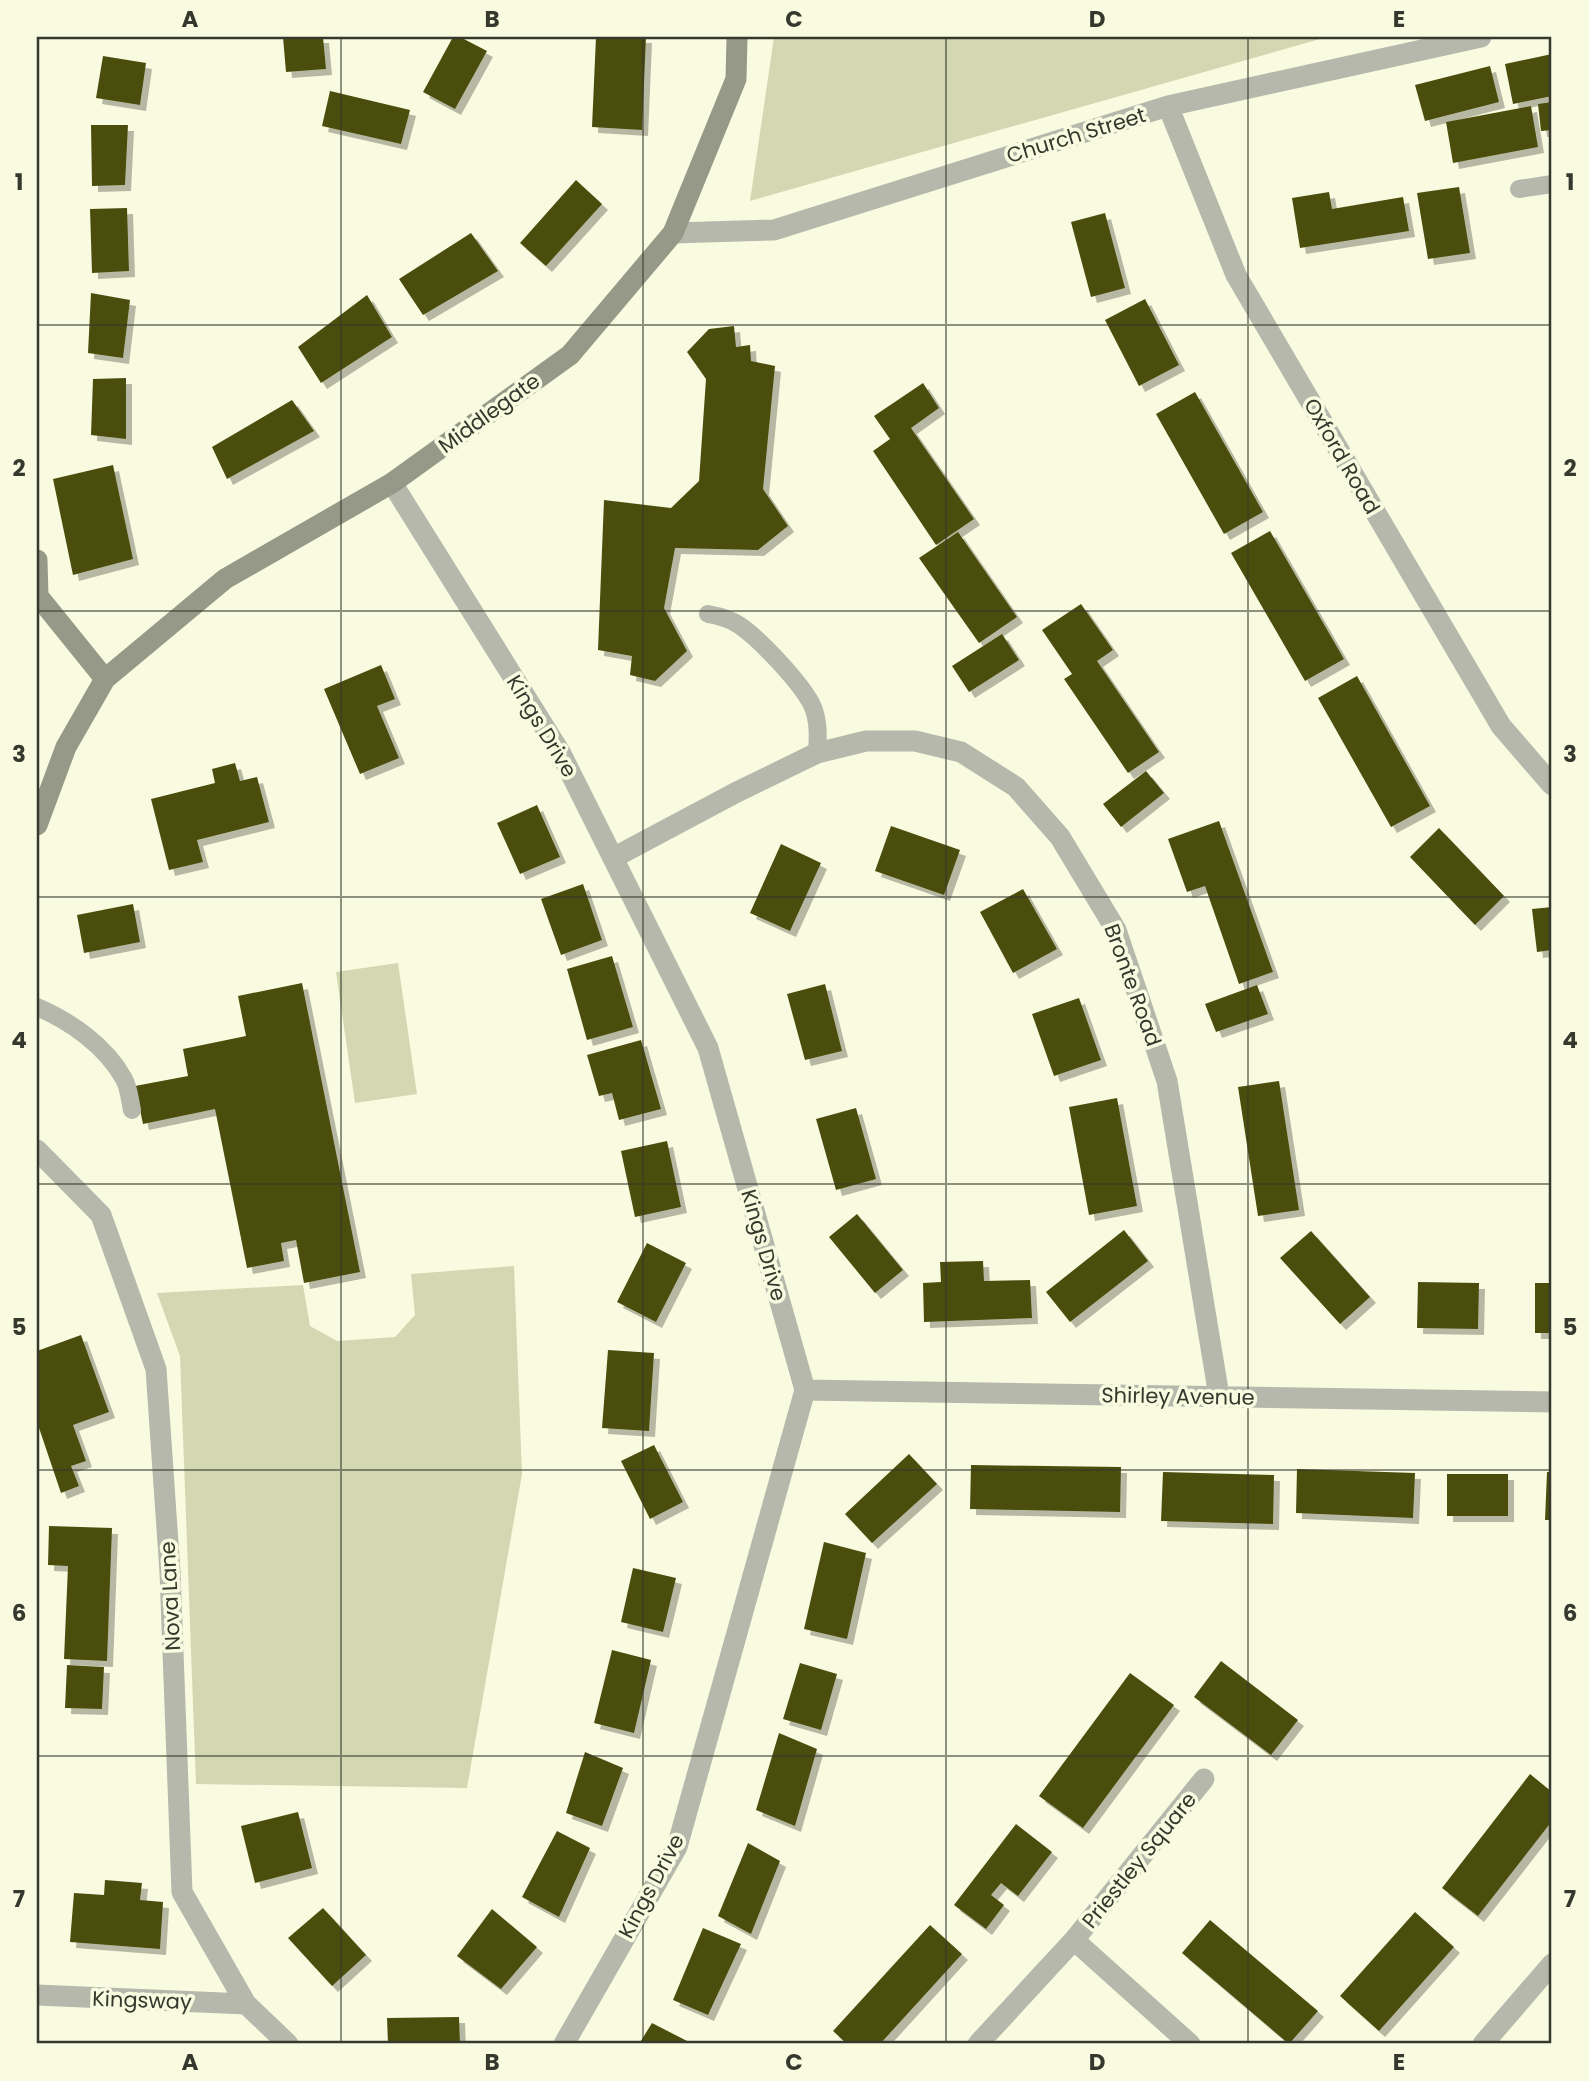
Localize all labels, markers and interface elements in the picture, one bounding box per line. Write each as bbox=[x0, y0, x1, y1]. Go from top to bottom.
text: A bbox=[182, 3, 199, 35]
text: B bbox=[484, 3, 500, 35]
text: C bbox=[785, 3, 803, 35]
text: D bbox=[1089, 3, 1105, 35]
text: E bbox=[1393, 3, 1405, 35]
street label: Church Street bbox=[1003, 100, 1149, 170]
text: 1 bbox=[15, 166, 23, 198]
text: 1 bbox=[1566, 166, 1574, 198]
street label: Middlegate bbox=[432, 366, 546, 460]
street label: Oxford Road bbox=[1297, 393, 1387, 519]
text: 2 bbox=[12, 452, 26, 484]
text: 2 bbox=[1563, 452, 1577, 484]
street label: Kings Drive bbox=[500, 669, 584, 783]
text: 3 bbox=[12, 738, 26, 770]
text: 3 bbox=[1563, 738, 1577, 770]
street label: Bronte Road bbox=[1097, 920, 1169, 1050]
text: 4 bbox=[11, 1024, 27, 1056]
text: 4 bbox=[1562, 1024, 1578, 1056]
street label: Kings Drive bbox=[734, 1186, 794, 1304]
text: 5 bbox=[12, 1311, 26, 1343]
text: 5 bbox=[1563, 1311, 1577, 1343]
street label: Shirley Avenue bbox=[1101, 1380, 1255, 1412]
street label: Nova Lane bbox=[153, 1541, 187, 1651]
text: 6 bbox=[12, 1597, 26, 1629]
text: 6 bbox=[1563, 1597, 1577, 1629]
street label: Priestley Square bbox=[1075, 1786, 1203, 1934]
street label: Kings Drive bbox=[611, 1829, 691, 1943]
text: 7 bbox=[13, 1883, 25, 1915]
text: 7 bbox=[1564, 1883, 1576, 1915]
street label: Kingsway bbox=[92, 1984, 192, 2016]
text: A bbox=[182, 2046, 199, 2078]
text: B bbox=[484, 2046, 500, 2078]
text: C bbox=[785, 2046, 803, 2078]
text: D bbox=[1089, 2046, 1105, 2078]
text: E bbox=[1393, 2046, 1405, 2078]

